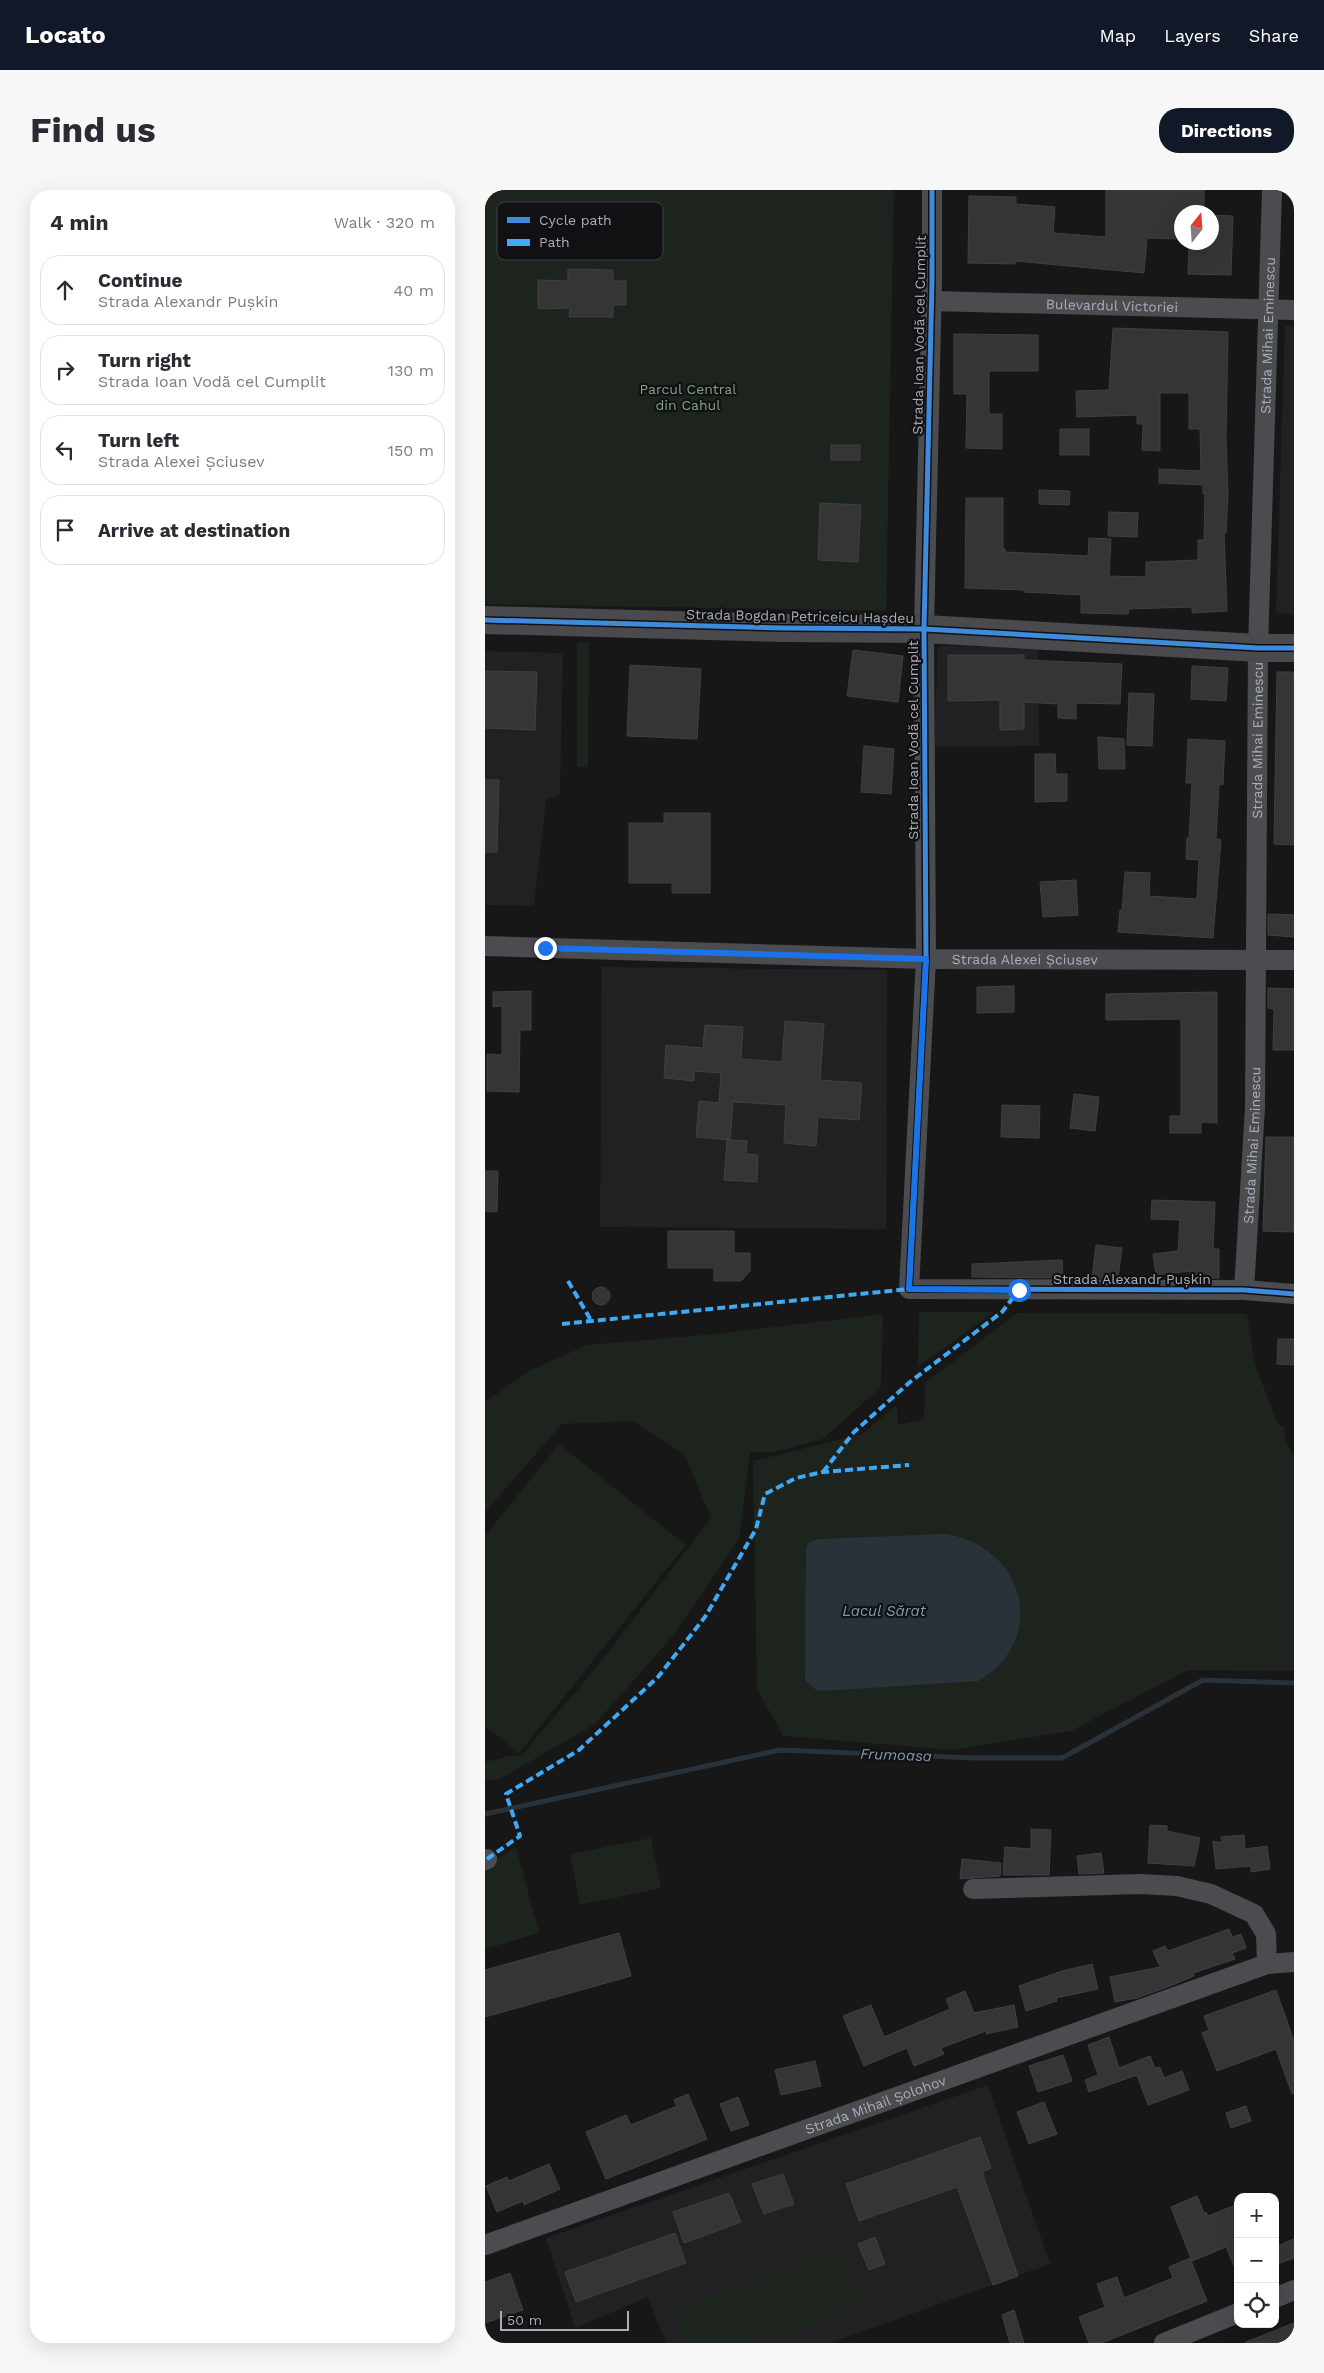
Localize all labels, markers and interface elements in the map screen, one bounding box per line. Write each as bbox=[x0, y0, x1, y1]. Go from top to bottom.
text: Locato bbox=[25, 21, 106, 49]
text: Map bbox=[1099, 25, 1136, 46]
text: Layers bbox=[1164, 25, 1221, 46]
text: Share bbox=[1249, 25, 1299, 46]
button: Directions bbox=[1159, 108, 1294, 153]
text: Find us bbox=[30, 109, 156, 151]
legend bbox=[497, 202, 663, 260]
north arrow bbox=[1174, 205, 1219, 250]
text: 4 min bbox=[50, 210, 108, 235]
text: Cycle path bbox=[539, 212, 612, 228]
text: Walk · 320 m bbox=[334, 213, 435, 232]
text: Path bbox=[539, 234, 570, 250]
street label: Strada Ioan Vodă cel Cumplit bbox=[909, 235, 929, 435]
street label: Strada Mihai Eminescu bbox=[1257, 257, 1278, 414]
text: Continue bbox=[98, 269, 182, 292]
icon: ahead bbox=[51, 276, 79, 304]
text: 40 m bbox=[394, 281, 434, 300]
text: Strada Alexandr Pușkin bbox=[98, 292, 279, 311]
street label: Bulevardul Victoriei bbox=[1046, 296, 1178, 315]
text: Turn right bbox=[98, 349, 191, 372]
icon: right bbox=[51, 356, 79, 384]
text: 130 m bbox=[388, 361, 434, 380]
text: Strada Ioan Vodă cel Cumplit bbox=[98, 372, 326, 391]
park label: Parcul Central din Cahul bbox=[640, 381, 737, 413]
text: Turn left bbox=[98, 429, 179, 452]
icon: left bbox=[51, 436, 79, 464]
text: 150 m bbox=[388, 441, 434, 460]
text: Strada Alexei Șciusev bbox=[98, 452, 265, 471]
icon: arrive bbox=[51, 516, 79, 544]
text: Arrive at destination bbox=[98, 519, 290, 542]
street label: Strada Bogdan Petriceicu Hașdeu bbox=[686, 606, 914, 627]
street label: Strada Ioan Vodă cel Cumplit bbox=[905, 640, 921, 840]
street label: Strada Mihai Eminescu bbox=[1249, 662, 1266, 819]
route end bbox=[534, 937, 557, 960]
street label: Strada Alexei Șciusev bbox=[952, 951, 1098, 968]
street label: Strada Mihai Eminescu bbox=[1240, 1067, 1263, 1224]
street label: Strada Alexandr Pușkin bbox=[1053, 1271, 1211, 1288]
route start bbox=[1008, 1279, 1031, 1302]
water label: Lacul Sărat bbox=[842, 1602, 927, 1620]
water label: Frumoasa bbox=[860, 1745, 932, 1765]
street label: Strada Mihail Șolohov bbox=[803, 2072, 949, 2137]
map controls bbox=[1234, 2193, 1279, 2328]
button: + bbox=[1234, 2193, 1279, 2238]
button: − bbox=[1234, 2238, 1279, 2283]
button: locate bbox=[1234, 2283, 1279, 2328]
scale bar bbox=[500, 2308, 629, 2331]
text: 50 m bbox=[507, 2312, 542, 2328]

